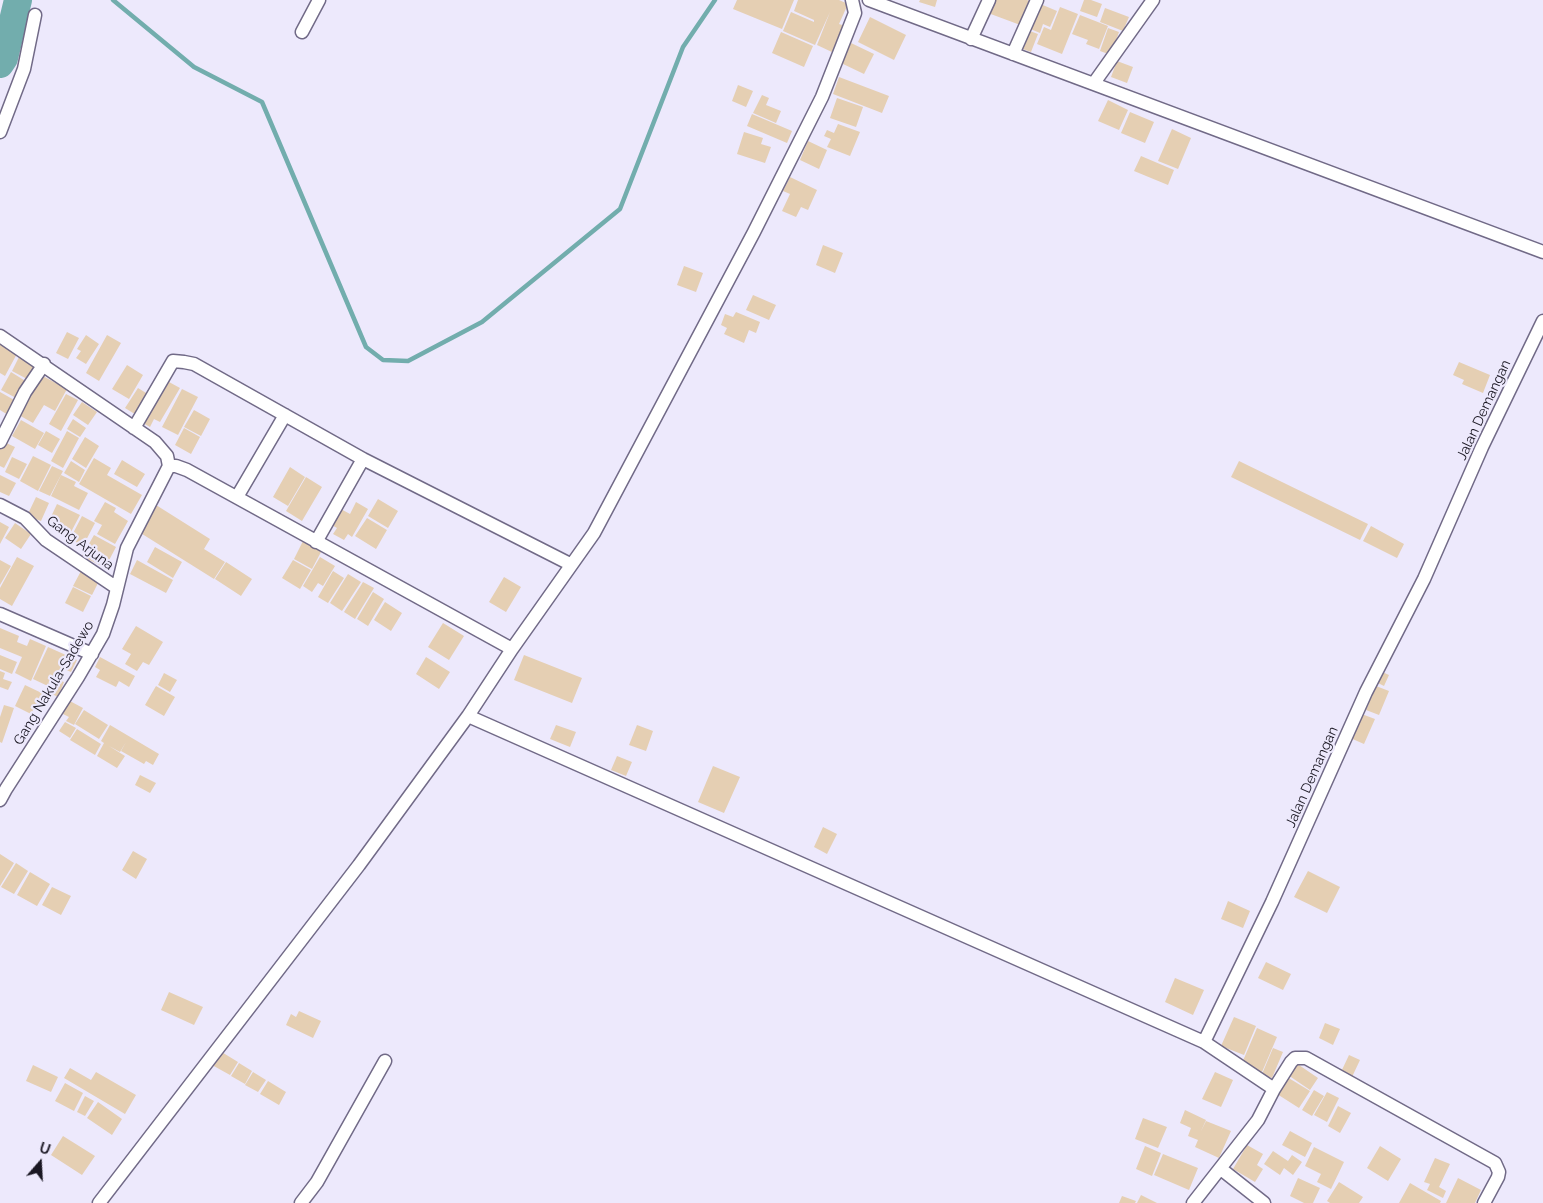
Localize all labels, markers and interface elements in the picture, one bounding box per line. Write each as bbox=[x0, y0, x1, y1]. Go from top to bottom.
street label: Jalan Demangan bbox=[1453, 357, 1515, 463]
street label: Gang Arjuna bbox=[43, 512, 117, 574]
street label: Gang Nakula-Sadewo bbox=[10, 618, 98, 748]
street label: Jalan Demangan bbox=[1282, 724, 1342, 830]
north arrow bbox=[15, 1138, 65, 1188]
text: U bbox=[37, 1140, 52, 1158]

